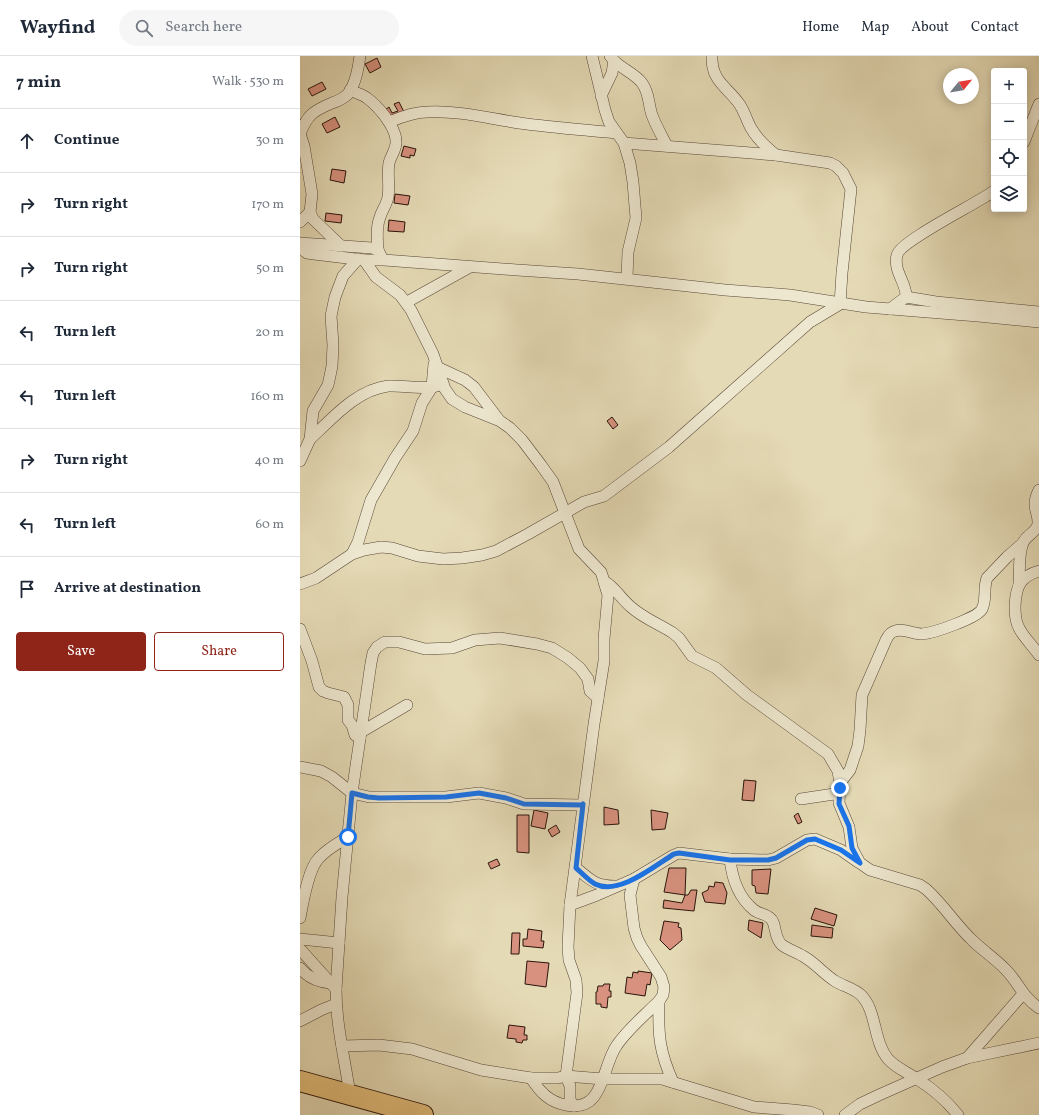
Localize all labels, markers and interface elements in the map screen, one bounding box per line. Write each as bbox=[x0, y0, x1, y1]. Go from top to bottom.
search box bbox=[119, 10, 399, 46]
text: Wayfind bbox=[20, 15, 95, 41]
icon: search bbox=[133, 17, 155, 39]
text: Search here bbox=[165, 17, 242, 38]
text: Home bbox=[802, 18, 839, 37]
text: Map bbox=[861, 18, 889, 37]
text: About bbox=[911, 18, 949, 37]
text: Contact bbox=[971, 18, 1019, 37]
north arrow bbox=[943, 68, 979, 104]
map controls bbox=[991, 68, 1027, 212]
button: + bbox=[991, 68, 1027, 104]
text: 7 min bbox=[16, 71, 61, 94]
text: Walk · 530 m bbox=[212, 73, 284, 91]
button: − bbox=[991, 104, 1027, 140]
icon: ahead bbox=[16, 130, 38, 152]
text: Continue bbox=[54, 130, 119, 151]
text: 30 m bbox=[256, 132, 284, 150]
button: locate bbox=[991, 140, 1027, 176]
button: layers bbox=[991, 176, 1027, 212]
icon: right bbox=[16, 194, 38, 216]
text: Turn right bbox=[54, 194, 128, 215]
text: 170 m bbox=[251, 196, 284, 214]
icon: right bbox=[16, 258, 38, 280]
text: Turn right bbox=[54, 258, 128, 279]
text: 50 m bbox=[256, 260, 284, 278]
icon: left bbox=[16, 322, 38, 344]
text: Turn left bbox=[54, 322, 116, 343]
text: 20 m bbox=[255, 324, 284, 342]
icon: left bbox=[16, 386, 38, 408]
text: Turn left bbox=[54, 386, 116, 407]
text: 160 m bbox=[250, 388, 284, 406]
icon: right bbox=[16, 450, 38, 472]
text: Turn right bbox=[54, 450, 128, 471]
text: 40 m bbox=[255, 452, 284, 470]
icon: left bbox=[16, 514, 38, 536]
text: Turn left bbox=[54, 514, 116, 535]
text: 60 m bbox=[256, 516, 284, 534]
icon: arrive bbox=[16, 578, 38, 600]
text: Arrive at destination bbox=[54, 578, 201, 599]
button: Save bbox=[16, 632, 146, 671]
button: Share bbox=[154, 632, 284, 671]
route end bbox=[831, 779, 849, 797]
route start bbox=[339, 828, 357, 846]

